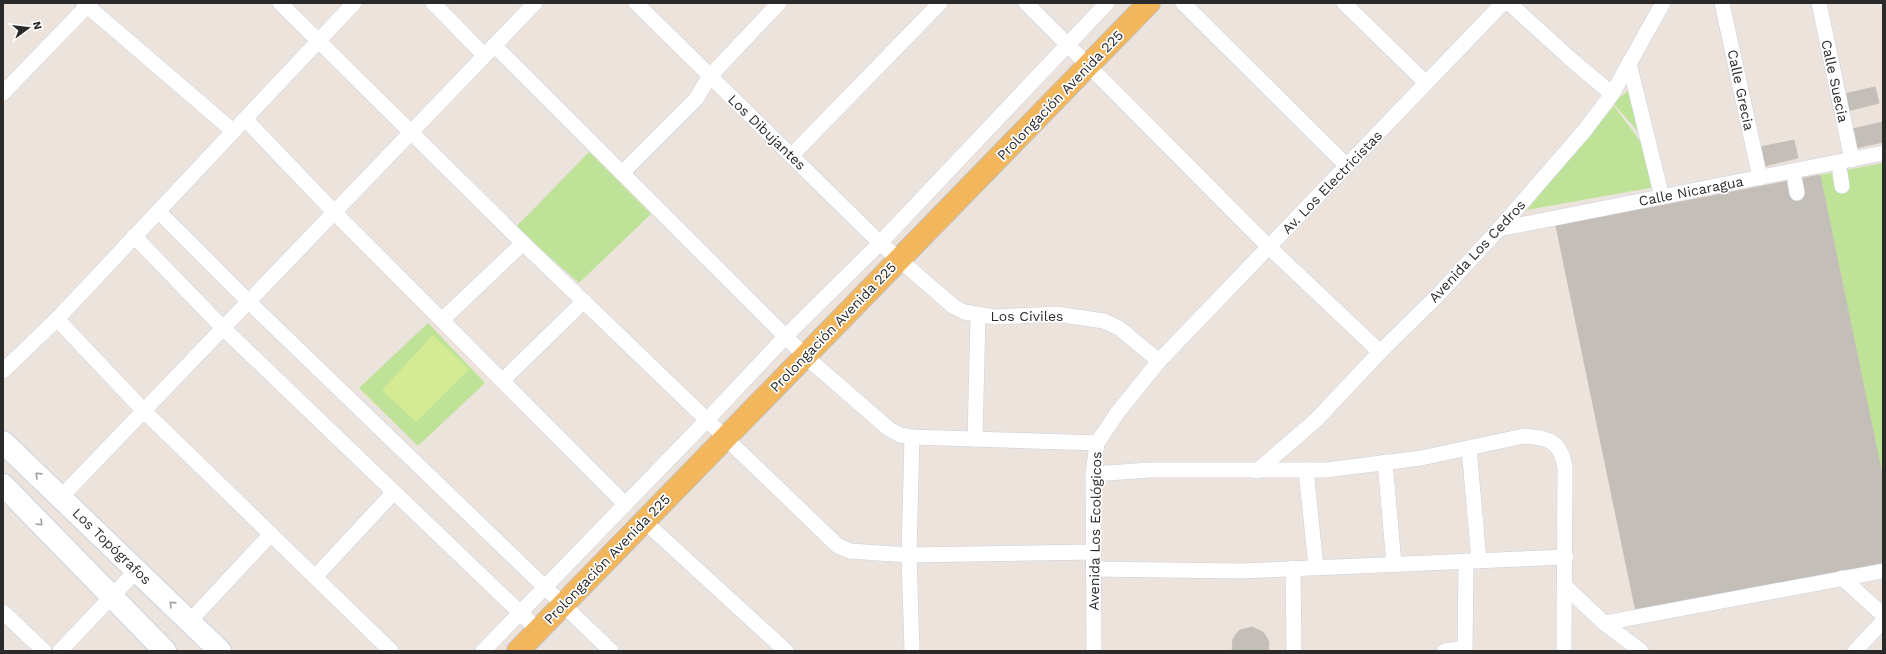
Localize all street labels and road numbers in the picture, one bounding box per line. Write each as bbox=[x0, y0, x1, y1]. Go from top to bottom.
street label: Prolongación Avenida 225 bbox=[994, 27, 1126, 163]
street label: Calle Suecia bbox=[1818, 38, 1852, 124]
street label: Calle Grecia bbox=[1725, 48, 1757, 132]
street label: Los Dibujantes bbox=[725, 91, 809, 173]
street label: Av. Los Electricistas bbox=[1279, 127, 1385, 237]
street label: Calle Nicaragua bbox=[1637, 173, 1745, 209]
street label: Avenida Los Cedros bbox=[1425, 196, 1529, 306]
street label: Prolongación Avenida 225 bbox=[767, 259, 899, 395]
street label: Los Civiles bbox=[991, 308, 1063, 324]
street label: Avenida Los Ecológicos bbox=[1086, 451, 1104, 611]
street label: Prolongación Avenida 225 bbox=[541, 491, 673, 627]
street label: Los Topógrafos bbox=[69, 505, 155, 587]

